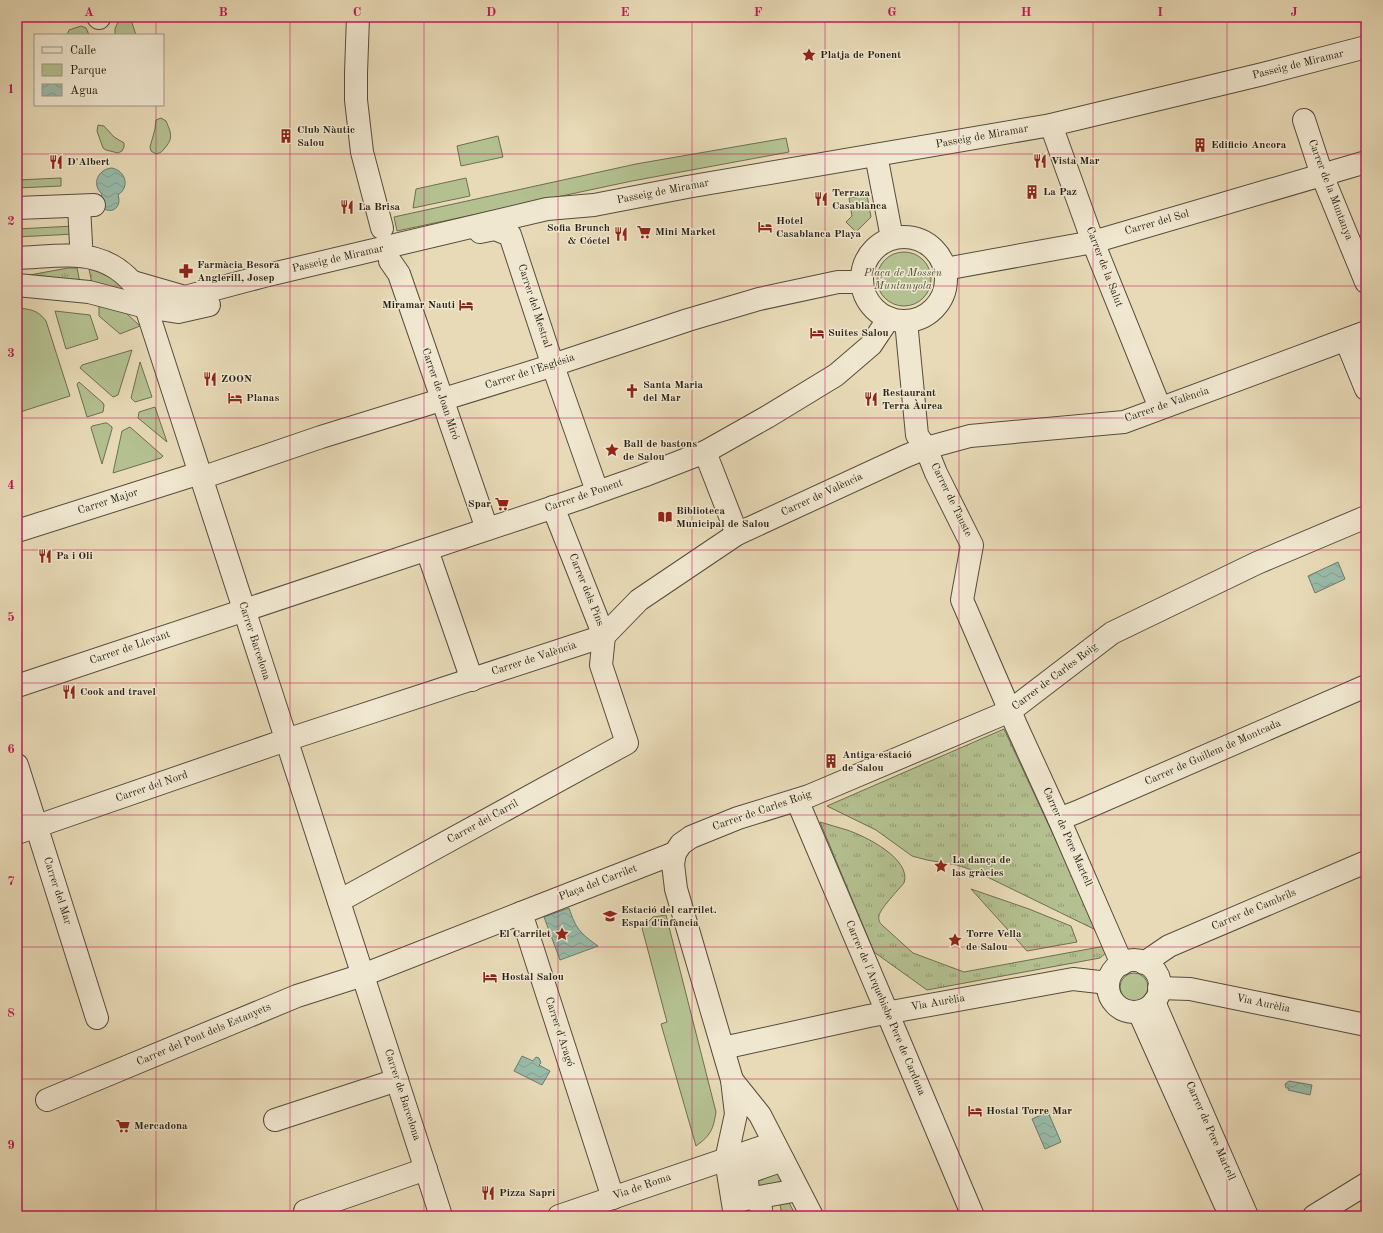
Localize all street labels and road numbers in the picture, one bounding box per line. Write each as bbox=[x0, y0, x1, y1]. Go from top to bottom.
street label: Passeig de Miramar bbox=[1251, 48, 1345, 82]
street label: Passeig de Miramar bbox=[935, 123, 1030, 151]
street label: Carrer de la Muntanya bbox=[1306, 138, 1355, 242]
street label: Passeig de Miramar bbox=[616, 178, 711, 206]
street label: Carrer del Sol bbox=[1123, 209, 1191, 237]
street label: Carrer de la Salut bbox=[1084, 225, 1124, 309]
street label: Passeig de Miramar bbox=[291, 243, 385, 275]
street label: Carrer del Mestral bbox=[515, 263, 553, 349]
street label: Carrer de Joan Miró bbox=[419, 347, 461, 441]
street label: Carrer de l'Església bbox=[484, 352, 577, 392]
street label: Carrer de València bbox=[1123, 385, 1211, 425]
street label: Carrer de Tauste bbox=[928, 461, 974, 539]
street label: Carrer de València bbox=[780, 471, 865, 519]
street label: Carrer de Ponent bbox=[544, 477, 624, 514]
street label: Carrer Major bbox=[77, 487, 140, 517]
street label: Carrer dels Pins bbox=[566, 552, 606, 628]
street label: Carrer Barcelona bbox=[236, 600, 272, 682]
street label: Carrer de Llevant bbox=[88, 629, 172, 667]
street label: Carrer de València bbox=[490, 640, 578, 678]
street label: Carrer de Carles Roig bbox=[1010, 641, 1100, 713]
street label: Carrer de Guillem de Montcada bbox=[1143, 718, 1283, 788]
street label: Carrer del Nord bbox=[115, 769, 190, 804]
street label: Carrer de Pere Martell bbox=[1040, 786, 1094, 888]
street label: Carrer de Carles Roig bbox=[711, 789, 813, 833]
street label: Carrer del Carril bbox=[446, 798, 520, 846]
street label: Carrer del Mar bbox=[41, 856, 73, 927]
street label: Plaça del Carrilet bbox=[557, 863, 639, 903]
street label: Carrer de Cambrils bbox=[1210, 887, 1298, 933]
street label: Carrer de l'Arquebisbe Pere de Cardona bbox=[843, 919, 927, 1098]
street label: Via Aurèlia bbox=[910, 993, 966, 1013]
street label: Via Aurèlia bbox=[1235, 993, 1291, 1015]
street label: Carrer d'Aragó bbox=[543, 996, 575, 1068]
street label: Carrer del Pont dels Estanyets bbox=[135, 1002, 273, 1068]
street label: Carrer de Barcelona bbox=[382, 1048, 422, 1143]
street label: Carrer de Pere Martell bbox=[1183, 1080, 1237, 1182]
street label: Via de Roma bbox=[611, 1172, 673, 1202]

